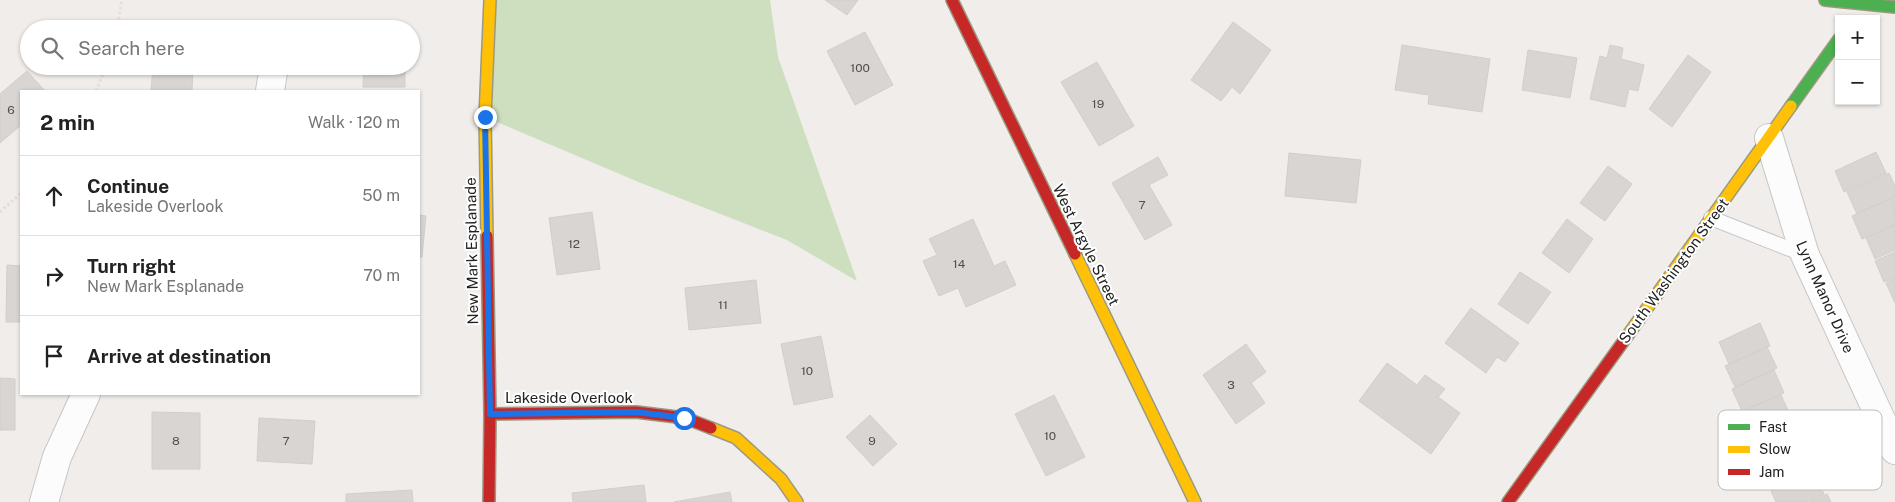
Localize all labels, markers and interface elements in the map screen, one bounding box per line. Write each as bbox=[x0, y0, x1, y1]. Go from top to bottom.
map controls bbox=[1835, 15, 1880, 105]
button: + bbox=[1835, 15, 1880, 60]
search box bbox=[20, 20, 420, 75]
icon: search bbox=[38, 34, 66, 62]
text: Search here bbox=[78, 37, 185, 59]
button: − bbox=[1835, 60, 1880, 105]
house number: 100 bbox=[850, 61, 870, 75]
house number: 19 bbox=[1092, 97, 1104, 111]
house number: 6 bbox=[7, 103, 15, 117]
route end bbox=[474, 106, 497, 129]
text: 2 min bbox=[40, 110, 95, 135]
text: Walk · 120 m bbox=[308, 113, 400, 132]
text: Continue bbox=[87, 175, 169, 197]
street label: New Mark Esplanade bbox=[462, 177, 481, 325]
street label: West Argyle Street bbox=[1050, 181, 1123, 308]
icon: ahead bbox=[40, 182, 68, 210]
text: 50 m bbox=[362, 186, 400, 205]
street label: South Washington Street bbox=[1615, 195, 1732, 347]
text: Lakeside Overlook bbox=[87, 197, 223, 216]
house number: 7 bbox=[1138, 198, 1146, 212]
house number: 12 bbox=[568, 237, 580, 251]
street label: Lynn Manor Drive bbox=[1793, 238, 1858, 356]
text: Turn right bbox=[87, 255, 176, 277]
house number: 14 bbox=[953, 257, 966, 271]
icon: right bbox=[40, 262, 68, 290]
text: 70 m bbox=[363, 266, 400, 285]
text: New Mark Esplanade bbox=[87, 277, 244, 296]
house number: 11 bbox=[718, 298, 728, 312]
icon: arrive bbox=[40, 342, 68, 370]
text: Arrive at destination bbox=[87, 345, 271, 367]
house number: 10 bbox=[801, 364, 813, 378]
house number: 3 bbox=[1227, 378, 1235, 392]
street label: Lakeside Overlook bbox=[505, 389, 633, 406]
route start bbox=[673, 407, 696, 430]
legend bbox=[1718, 410, 1882, 490]
text: Fast bbox=[1759, 419, 1787, 435]
house number: 10 bbox=[1044, 429, 1056, 443]
house number: 8 bbox=[172, 434, 180, 448]
house number: 7 bbox=[282, 434, 290, 448]
house number: 9 bbox=[868, 434, 876, 448]
text: Slow bbox=[1759, 441, 1791, 457]
text: Jam bbox=[1759, 464, 1784, 480]

